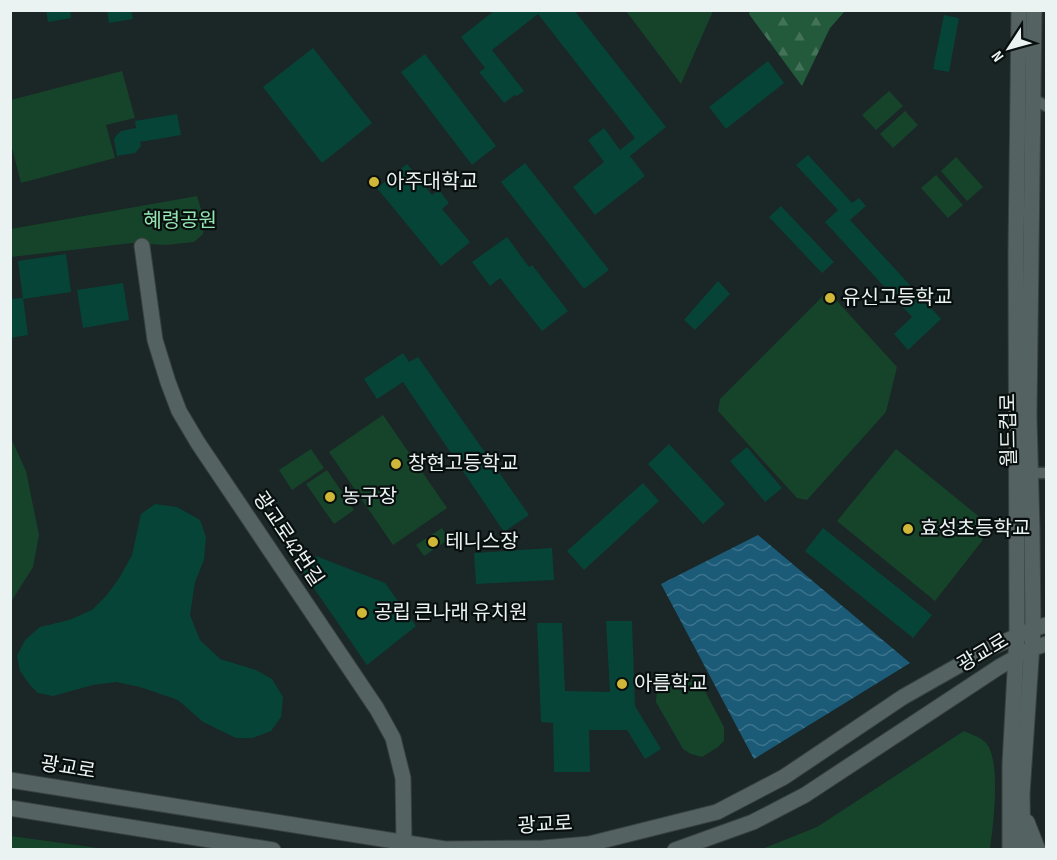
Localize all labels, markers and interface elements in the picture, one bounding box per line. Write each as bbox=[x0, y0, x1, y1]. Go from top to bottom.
north arrow bbox=[979, 18, 1039, 78]
text: N bbox=[988, 47, 1008, 65]
place label: 아주대학교 bbox=[386, 170, 478, 194]
marker: 아주대학교 bbox=[367, 175, 381, 189]
park label: 혜령공원 bbox=[143, 209, 217, 233]
place label: 유신고등학교 bbox=[842, 286, 952, 310]
marker: 유신고등학교 bbox=[823, 291, 837, 305]
street label: 월드컵로 bbox=[996, 393, 1022, 467]
place label: 창현고등학교 bbox=[408, 452, 518, 476]
marker: 창현고등학교 bbox=[389, 457, 403, 471]
place label: 농구장 bbox=[342, 485, 397, 509]
street label: 광교로42번길 bbox=[248, 487, 328, 591]
marker: 농구장 bbox=[323, 490, 337, 504]
place label: 효성초등학교 bbox=[920, 517, 1030, 541]
marker: 효성초등학교 bbox=[901, 522, 915, 536]
place label: 테니스장 bbox=[445, 530, 519, 554]
marker: 테니스장 bbox=[426, 535, 440, 549]
place label: 공립 큰나래 유치원 bbox=[374, 601, 528, 625]
marker: 공립 큰나래 유치원 bbox=[355, 606, 369, 620]
street label: 광교로 bbox=[953, 628, 1013, 678]
place label: 아름학교 bbox=[634, 672, 708, 696]
marker: 아름학교 bbox=[615, 677, 629, 691]
street label: 광교로 bbox=[39, 752, 97, 784]
street label: 광교로 bbox=[517, 812, 573, 838]

